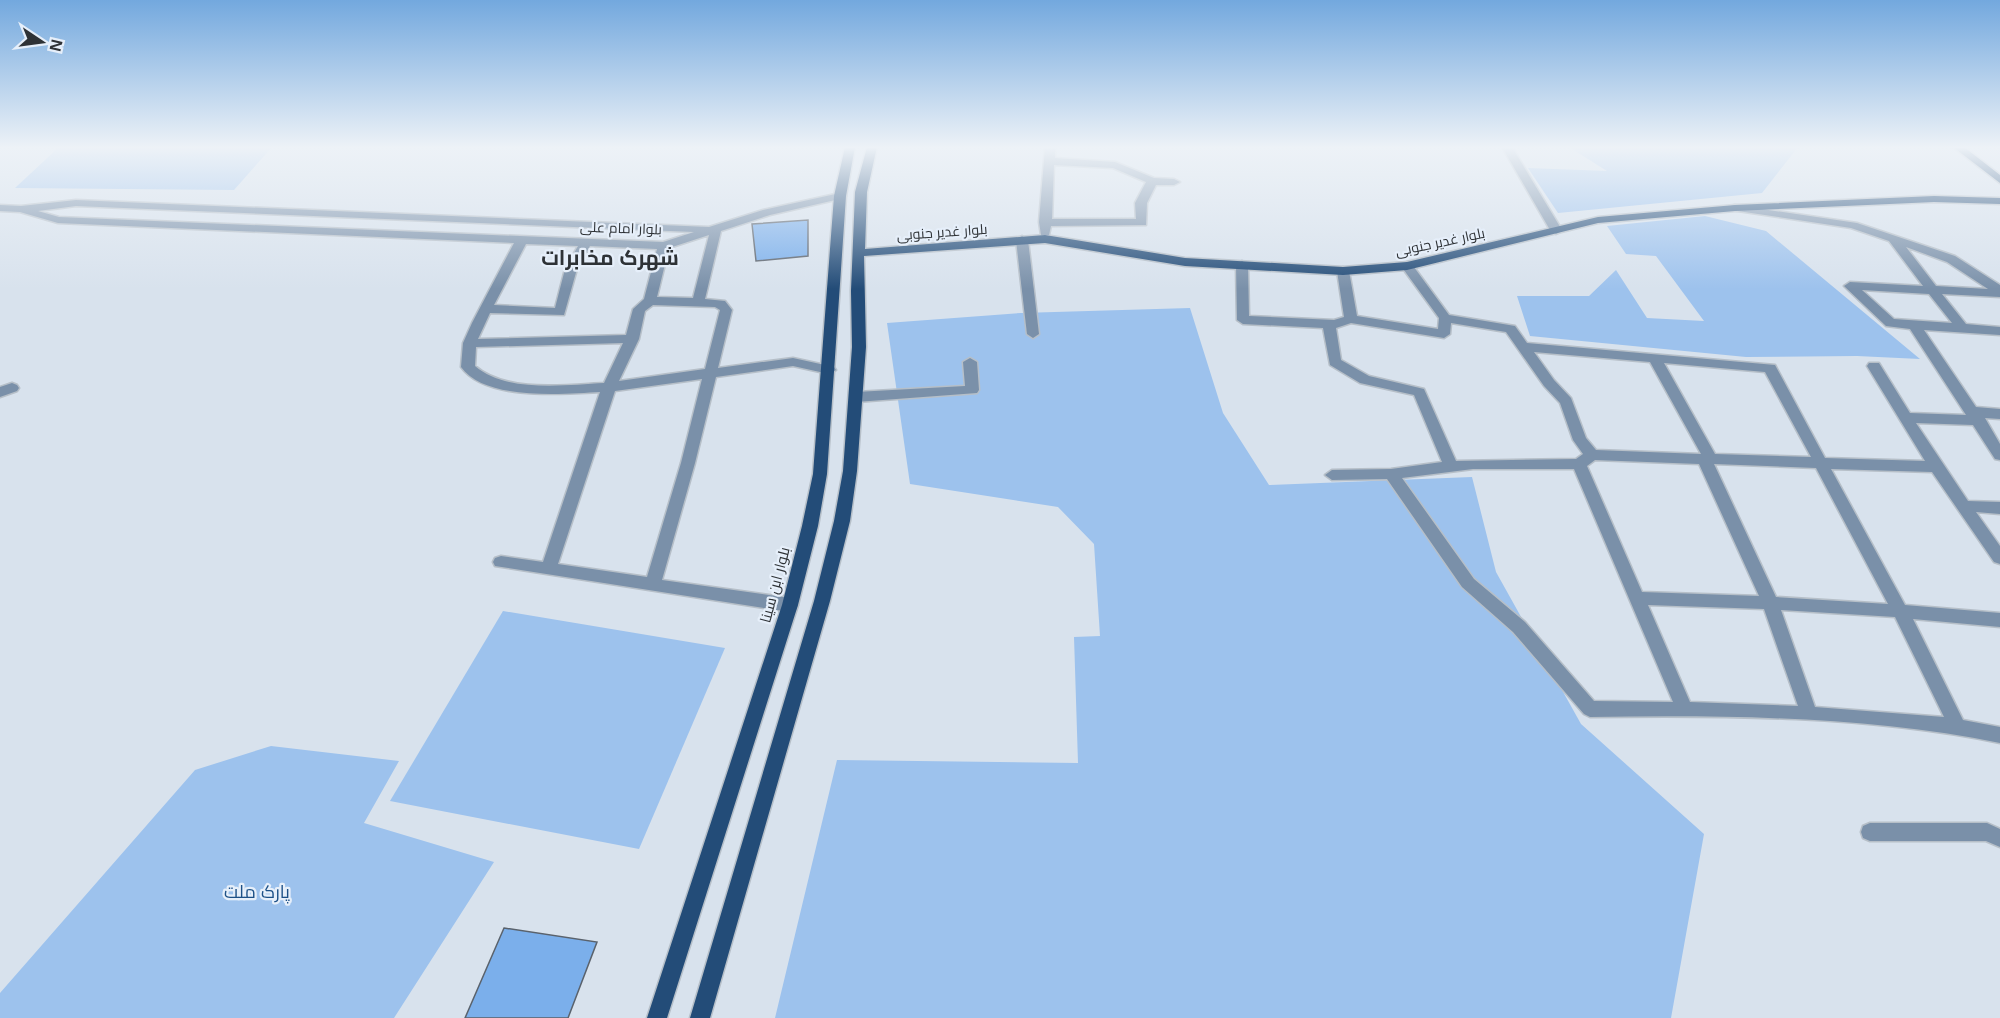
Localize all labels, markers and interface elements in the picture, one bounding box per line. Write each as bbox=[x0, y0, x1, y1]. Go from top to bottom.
north arrow bbox=[12, 12, 72, 72]
text: N bbox=[47, 38, 66, 53]
street label: بلوار امام علی bbox=[580, 219, 662, 239]
street label: بلوار غدیر جنوبی bbox=[896, 221, 988, 243]
street label: بلوار غدیر جنوبی bbox=[1394, 225, 1486, 259]
district label: شهرک مخابرات bbox=[541, 246, 679, 271]
street label: بلوار ابن سینا bbox=[756, 545, 795, 625]
park label: پارک ملت bbox=[224, 882, 290, 904]

